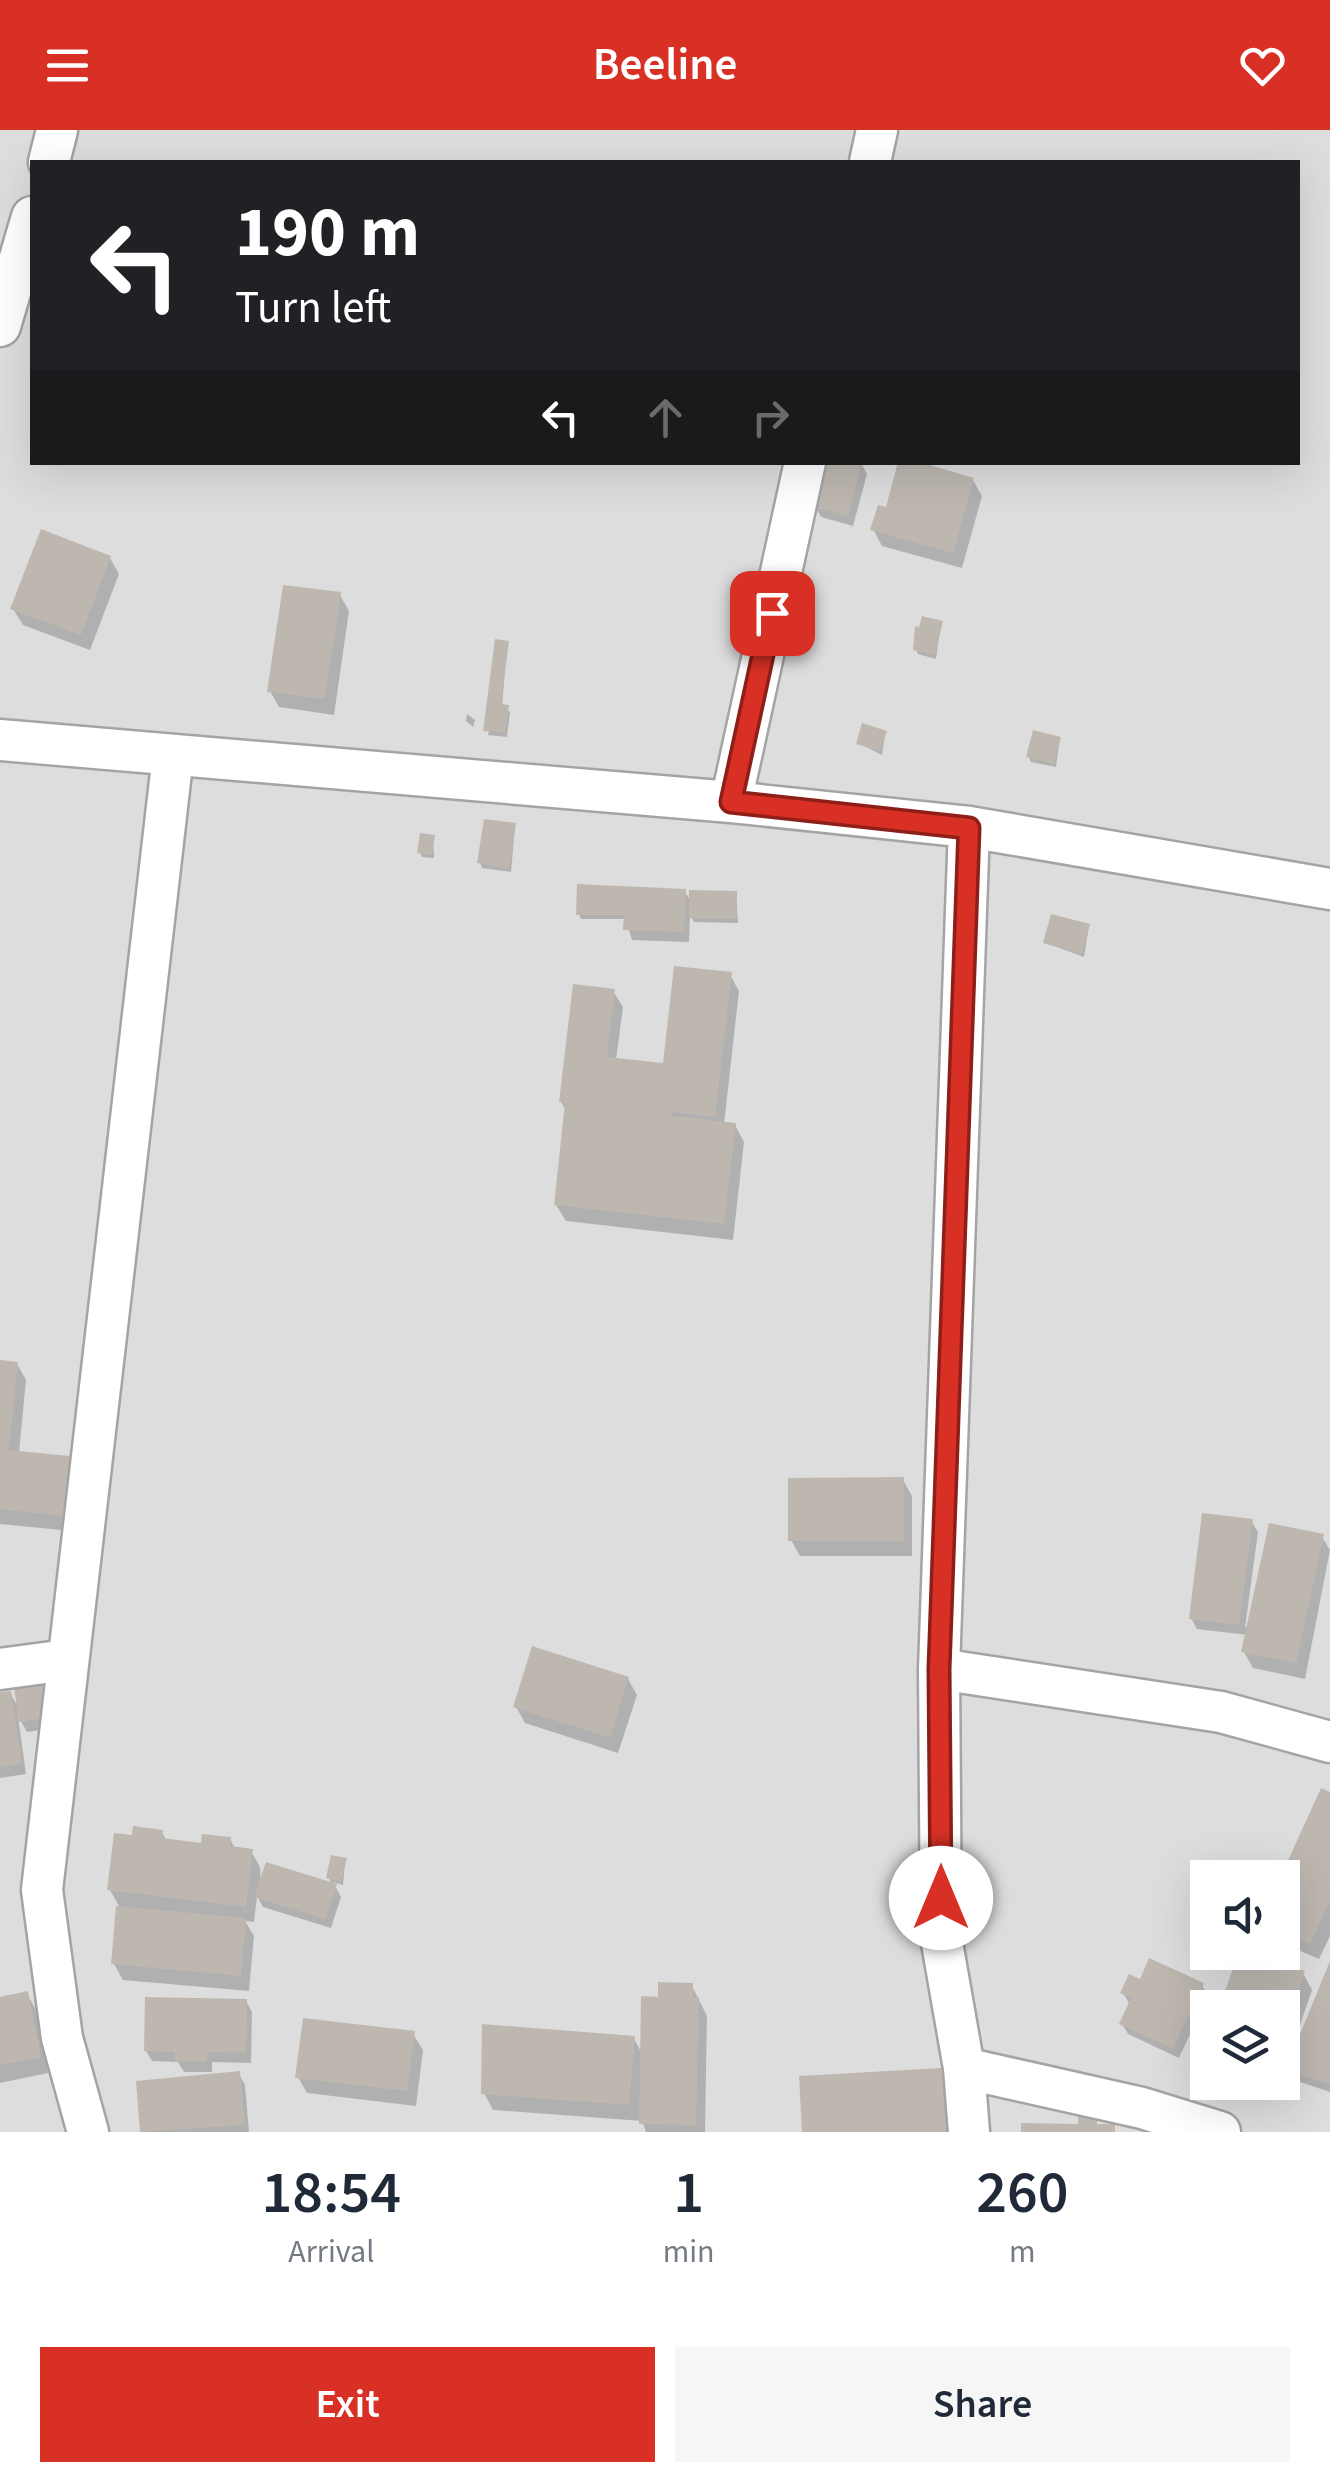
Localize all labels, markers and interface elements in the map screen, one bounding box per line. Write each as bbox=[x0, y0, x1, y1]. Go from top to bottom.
text: Beeline bbox=[593, 33, 737, 97]
icon: menu bbox=[40, 38, 95, 93]
icon: heart bbox=[1235, 38, 1290, 93]
text: 190 m bbox=[235, 183, 420, 283]
icon: left bbox=[70, 200, 200, 330]
text: Turn left bbox=[235, 276, 391, 340]
icon: left bbox=[533, 390, 588, 445]
icon: ahead bbox=[638, 390, 693, 445]
icon: right bbox=[743, 390, 798, 445]
pin bbox=[730, 571, 815, 656]
icon: arrive bbox=[745, 586, 800, 641]
position arrow bbox=[889, 1846, 993, 1950]
map controls bbox=[1190, 1860, 1300, 2100]
button: sound bbox=[1190, 1860, 1300, 1970]
button: layers bbox=[1190, 1990, 1300, 2100]
text: 18:54 bbox=[262, 2151, 401, 2236]
text: 1 bbox=[673, 2151, 704, 2236]
text: 260 bbox=[976, 2151, 1068, 2236]
text: Arrival bbox=[288, 2229, 374, 2275]
text: min bbox=[663, 2229, 715, 2275]
text: m bbox=[1009, 2229, 1036, 2275]
button: Exit bbox=[40, 2347, 655, 2462]
button: Share bbox=[675, 2347, 1290, 2462]

